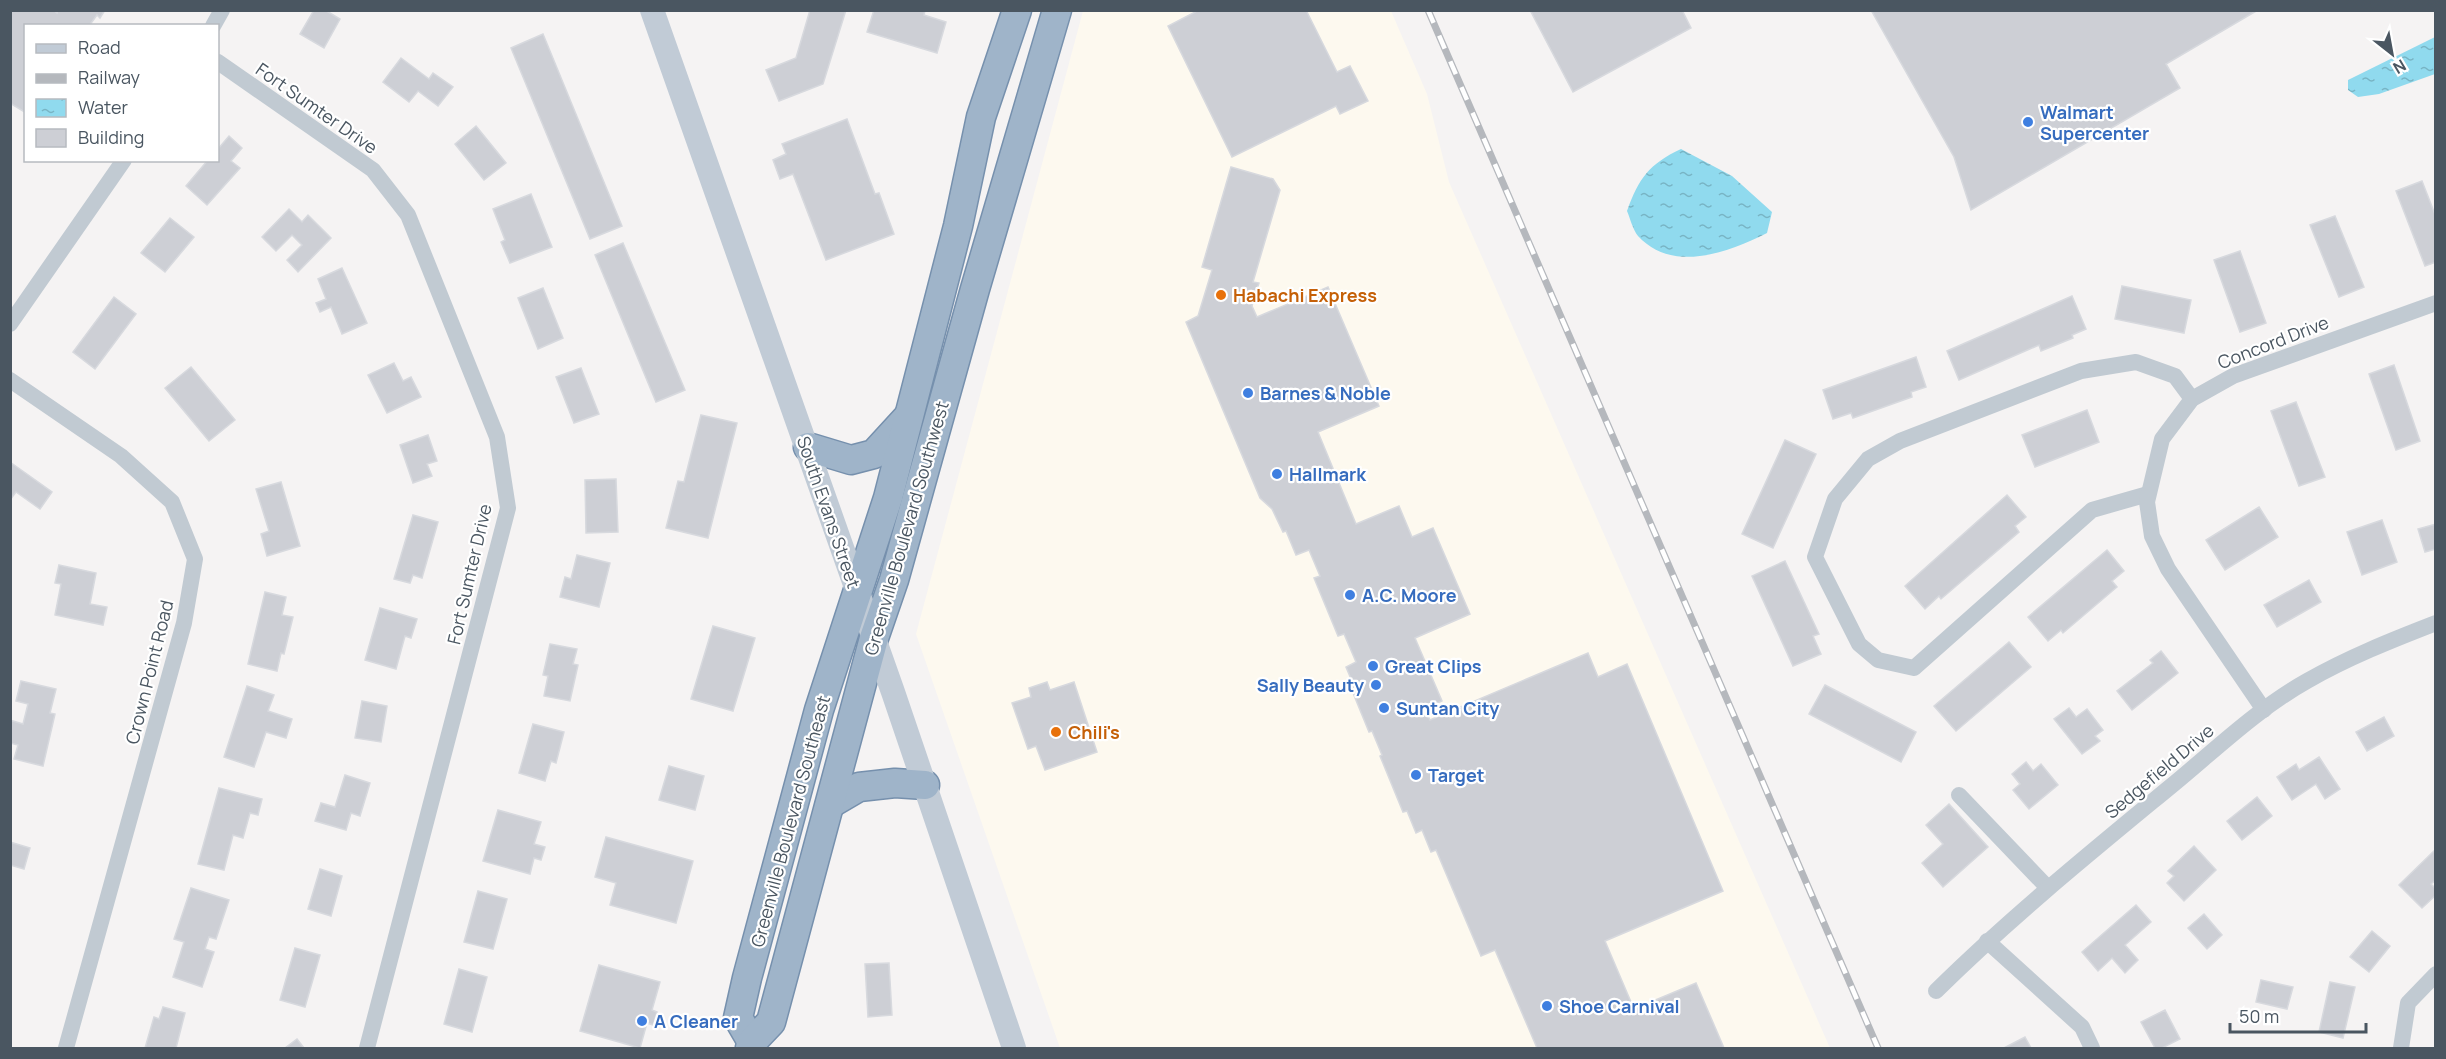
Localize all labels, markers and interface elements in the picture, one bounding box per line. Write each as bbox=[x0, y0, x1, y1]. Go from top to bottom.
legend bbox=[24, 24, 219, 162]
north arrow bbox=[2362, 24, 2422, 84]
text: Road bbox=[78, 35, 121, 59]
text: N bbox=[2389, 54, 2410, 79]
street label: Fort Sumter Drive bbox=[251, 57, 383, 159]
text: Railway bbox=[78, 65, 140, 89]
text: Water bbox=[78, 95, 128, 119]
place label: Walmart Supercenter bbox=[2040, 100, 2149, 145]
marker: Walmart Supercenter bbox=[2021, 115, 2035, 129]
text: Building bbox=[78, 125, 144, 149]
place label: Habachi Express bbox=[1233, 283, 1377, 307]
marker: Habachi Express bbox=[1214, 288, 1228, 302]
street label: Concord Drive bbox=[2214, 310, 2332, 374]
place label: Barnes & Noble bbox=[1260, 381, 1391, 405]
marker: Barnes & Noble bbox=[1241, 386, 1255, 400]
street label: Greenville Boulevard Southwest bbox=[858, 398, 954, 658]
street label: South Evans Street bbox=[792, 433, 866, 591]
place label: Hallmark bbox=[1289, 462, 1367, 486]
marker: Hallmark bbox=[1270, 467, 1284, 481]
street label: Fort Sumter Drive bbox=[441, 501, 497, 647]
place label: A.C. Moore bbox=[1362, 583, 1457, 607]
marker: A.C. Moore bbox=[1343, 588, 1357, 602]
street label: Crown Point Road bbox=[120, 598, 178, 746]
place label: Great Clips bbox=[1385, 654, 1482, 678]
marker: Great Clips bbox=[1366, 659, 1380, 673]
place label: Sally Beauty bbox=[1257, 673, 1364, 697]
marker: Sally Beauty bbox=[1369, 678, 1383, 692]
street label: Greenville Boulevard Southeast bbox=[745, 693, 835, 949]
place label: Suntan City bbox=[1396, 696, 1499, 720]
marker: Suntan City bbox=[1377, 701, 1391, 715]
street label: Sedgefield Drive bbox=[2099, 718, 2219, 824]
place label: Chili's bbox=[1068, 720, 1120, 744]
marker: Chili's bbox=[1049, 725, 1063, 739]
place label: Target bbox=[1428, 763, 1485, 787]
marker: Target bbox=[1409, 768, 1423, 782]
place label: Shoe Carnival bbox=[1559, 994, 1680, 1018]
scale bar bbox=[2230, 996, 2366, 1034]
marker: Shoe Carnival bbox=[1540, 999, 1554, 1013]
text: 50 m bbox=[2239, 1004, 2279, 1028]
place label: A Cleaner bbox=[654, 1009, 738, 1033]
marker: A Cleaner bbox=[635, 1014, 649, 1028]

